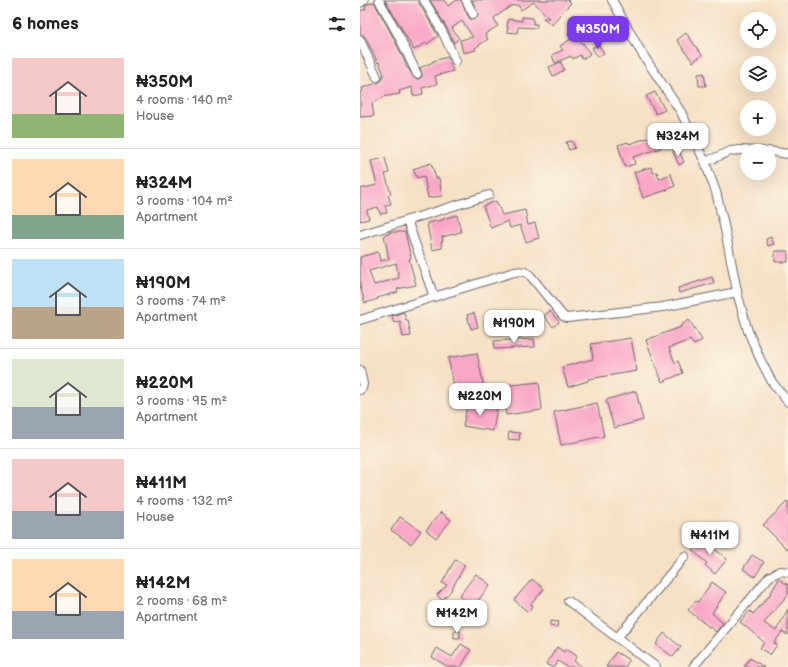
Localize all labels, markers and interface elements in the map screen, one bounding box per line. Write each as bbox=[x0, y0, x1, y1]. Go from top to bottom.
map controls bbox=[740, 12, 776, 180]
button: locate bbox=[740, 12, 776, 48]
icon: filters bbox=[326, 13, 348, 35]
text: 6 homes bbox=[12, 14, 79, 34]
pin: ₦350M bbox=[570, 16, 626, 50]
text: ₦350M bbox=[576, 21, 620, 37]
button: layers bbox=[740, 56, 776, 92]
text: ₦350M bbox=[136, 72, 193, 92]
icon: home bbox=[44, 74, 92, 122]
text: 4 rooms · 140 m² bbox=[136, 92, 233, 108]
button: + bbox=[740, 100, 776, 136]
text: House bbox=[136, 108, 174, 124]
pin: ₦324M bbox=[650, 123, 706, 157]
text: ₦324M bbox=[656, 128, 700, 144]
button: − bbox=[740, 144, 776, 180]
text: ₦324M bbox=[136, 173, 192, 193]
icon: home bbox=[44, 175, 92, 223]
text: 3 rooms · 104 m² bbox=[136, 193, 233, 209]
text: Apartment bbox=[136, 209, 197, 225]
text: ₦190M bbox=[136, 273, 191, 293]
icon: home bbox=[44, 275, 92, 323]
text: 3 rooms · 74 m² bbox=[136, 293, 226, 309]
text: Apartment bbox=[136, 309, 197, 325]
pin: ₦190M bbox=[486, 310, 542, 344]
text: ₦190M bbox=[493, 315, 535, 331]
text: ₦220M bbox=[136, 373, 194, 393]
icon: home bbox=[44, 375, 92, 423]
pin: ₦220M bbox=[452, 383, 508, 417]
text: ₦220M bbox=[458, 388, 502, 404]
text: 3 rooms · 95 m² bbox=[136, 393, 227, 409]
text: Apartment bbox=[136, 409, 197, 425]
text: ₦411M bbox=[136, 473, 187, 493]
icon: home bbox=[44, 475, 92, 523]
text: 4 rooms · 132 m² bbox=[136, 493, 233, 509]
text: House bbox=[136, 509, 174, 525]
pin: ₦411M bbox=[682, 522, 738, 556]
text: ₦411M bbox=[691, 527, 729, 543]
text: ₦142M bbox=[136, 573, 190, 593]
icon: home bbox=[44, 575, 92, 623]
text: 2 rooms · 68 m² bbox=[136, 593, 227, 609]
pin: ₦142M bbox=[429, 600, 485, 634]
text: ₦142M bbox=[436, 605, 478, 621]
text: Apartment bbox=[136, 609, 197, 625]

